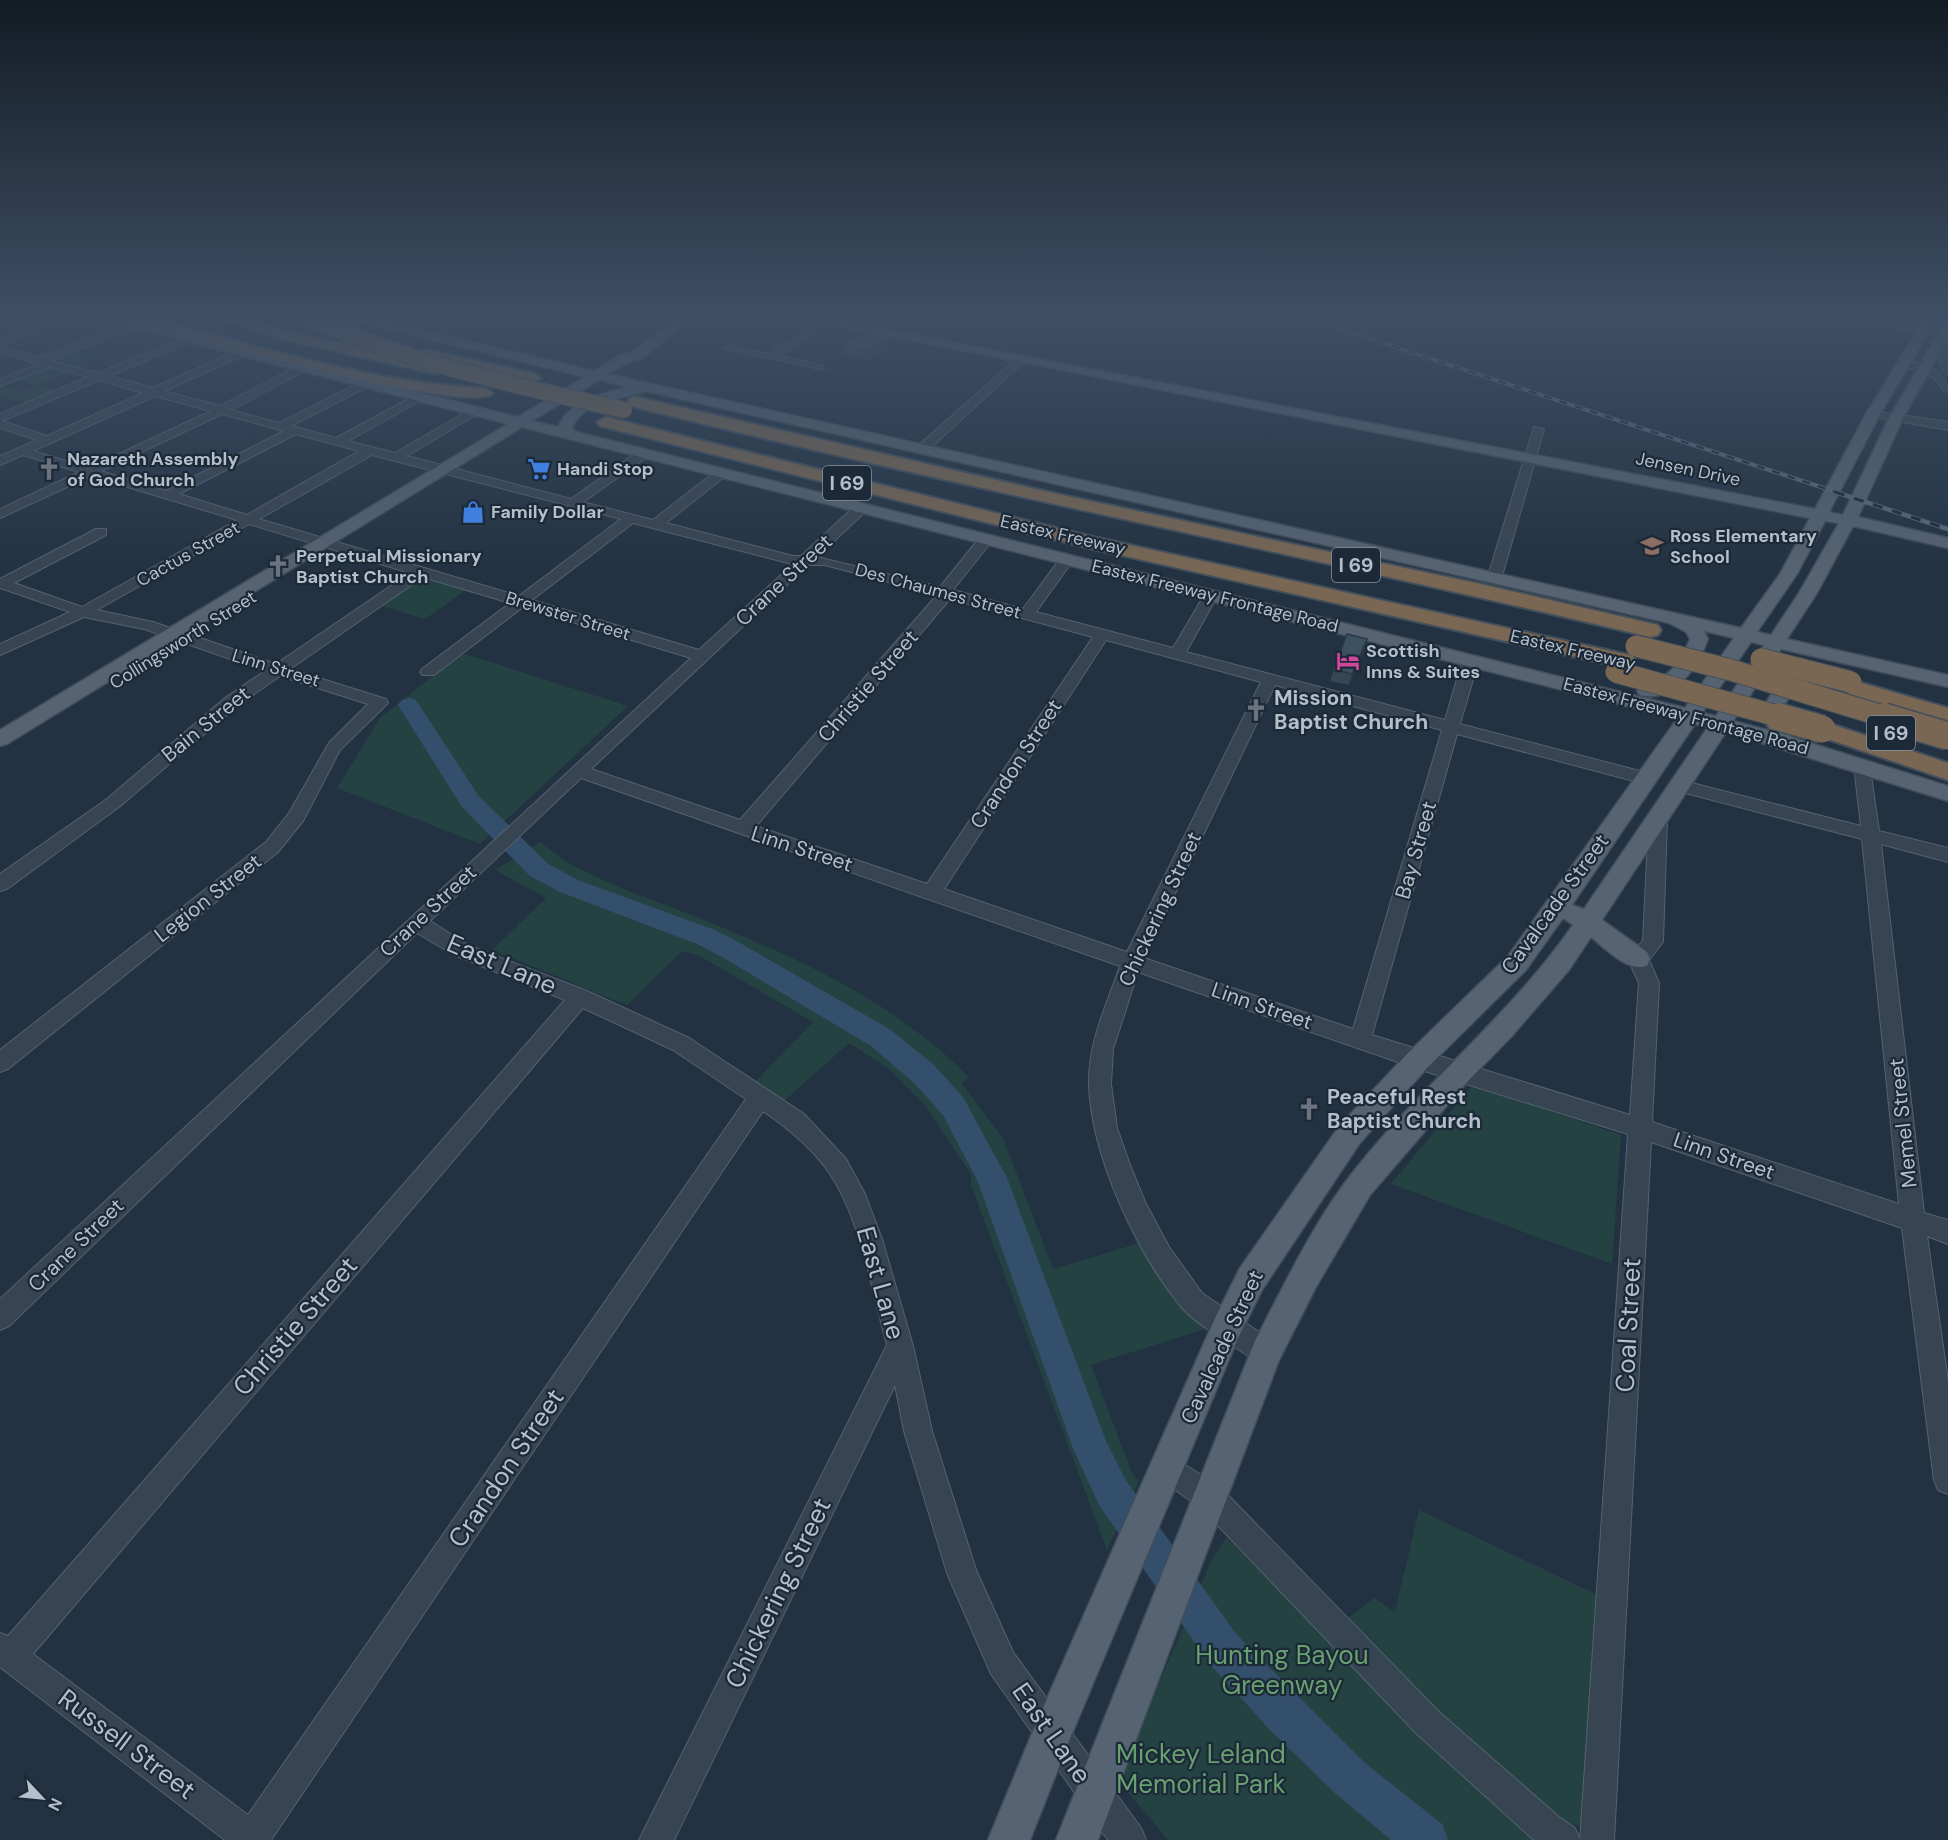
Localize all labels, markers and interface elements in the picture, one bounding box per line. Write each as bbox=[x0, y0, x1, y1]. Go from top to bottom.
street label: Jensen Drive bbox=[1633, 446, 1743, 492]
place label: Nazareth Assembly of God Church bbox=[67, 447, 238, 492]
church icon: Nazareth Assembly of God Church bbox=[36, 456, 62, 482]
supermarket icon: Handi Stop bbox=[526, 456, 552, 482]
place label: Handi Stop bbox=[557, 457, 654, 481]
road number: I 69 bbox=[823, 466, 871, 500]
shop icon: Family Dollar bbox=[460, 499, 486, 525]
place label: Family Dollar bbox=[491, 500, 604, 524]
street label: Eastex Freeway bbox=[998, 509, 1128, 561]
street label: Cactus Street bbox=[132, 516, 244, 592]
place label: Ross Elementary School bbox=[1670, 524, 1817, 569]
street label: Crane Street bbox=[729, 528, 839, 632]
school or university icon: Ross Elementary School bbox=[1639, 533, 1665, 559]
place label: Perpetual Missionary Baptist Church bbox=[296, 544, 482, 589]
road number: I 69 bbox=[1332, 548, 1380, 582]
church icon: Perpetual Missionary Baptist Church bbox=[265, 553, 291, 579]
street label: Eastex Freeway Frontage Road bbox=[1089, 554, 1341, 638]
street label: Des Chaumes Street bbox=[852, 557, 1024, 625]
street label: Collingsworth Street bbox=[105, 585, 261, 695]
street label: Brewster Street bbox=[503, 586, 633, 646]
street label: Christie Street bbox=[811, 624, 925, 748]
street label: Eastex Freeway bbox=[1508, 624, 1638, 676]
place label: Scottish Inns & Suites bbox=[1366, 639, 1480, 684]
street label: Linn Street bbox=[229, 643, 323, 693]
hotel icon: Scottish Inns & Suites bbox=[1335, 648, 1361, 674]
street label: Eastex Freeway Frontage Road bbox=[1561, 672, 1811, 760]
street label: Bain Street bbox=[156, 680, 256, 768]
place label: Mission Baptist Church bbox=[1274, 684, 1428, 736]
street label: Crandon Street bbox=[964, 694, 1068, 834]
church icon: Mission Baptist Church bbox=[1243, 697, 1269, 723]
road number: I 69 bbox=[1867, 716, 1915, 750]
street label: Bay Street bbox=[1389, 798, 1443, 902]
street label: Linn Street bbox=[748, 819, 856, 879]
street label: Chickering Street bbox=[1112, 827, 1208, 991]
street label: Cavalcade Street bbox=[1495, 828, 1615, 980]
street label: Legion Street bbox=[149, 847, 267, 949]
street label: Crane Street bbox=[373, 859, 483, 963]
street label: East Lane bbox=[442, 926, 562, 1002]
street label: Linn Street bbox=[1208, 976, 1316, 1036]
street label: Memel Street bbox=[1882, 1057, 1924, 1189]
place label: Peaceful Rest Baptist Church bbox=[1327, 1083, 1481, 1135]
church icon: Peaceful Rest Baptist Church bbox=[1296, 1096, 1322, 1122]
street label: Linn Street bbox=[1670, 1126, 1778, 1186]
street label: Crane Street bbox=[22, 1192, 130, 1298]
street label: East Lane bbox=[849, 1223, 913, 1343]
street label: Christie Street bbox=[225, 1249, 365, 1403]
street label: Coal Street bbox=[1608, 1257, 1648, 1393]
street label: Cavalcade Street bbox=[1174, 1266, 1270, 1428]
street label: Crandon Street bbox=[440, 1382, 572, 1554]
street label: Chickering Street bbox=[717, 1492, 839, 1694]
park label: Hunting Bayou Greenway bbox=[1195, 1638, 1369, 1702]
street label: East Lane bbox=[1005, 1676, 1099, 1790]
street label: Russell Street bbox=[52, 1681, 202, 1807]
park label: Mickey Leland Memorial Park bbox=[1116, 1737, 1286, 1801]
north arrow bbox=[12, 1768, 72, 1828]
text: N bbox=[43, 1795, 67, 1814]

